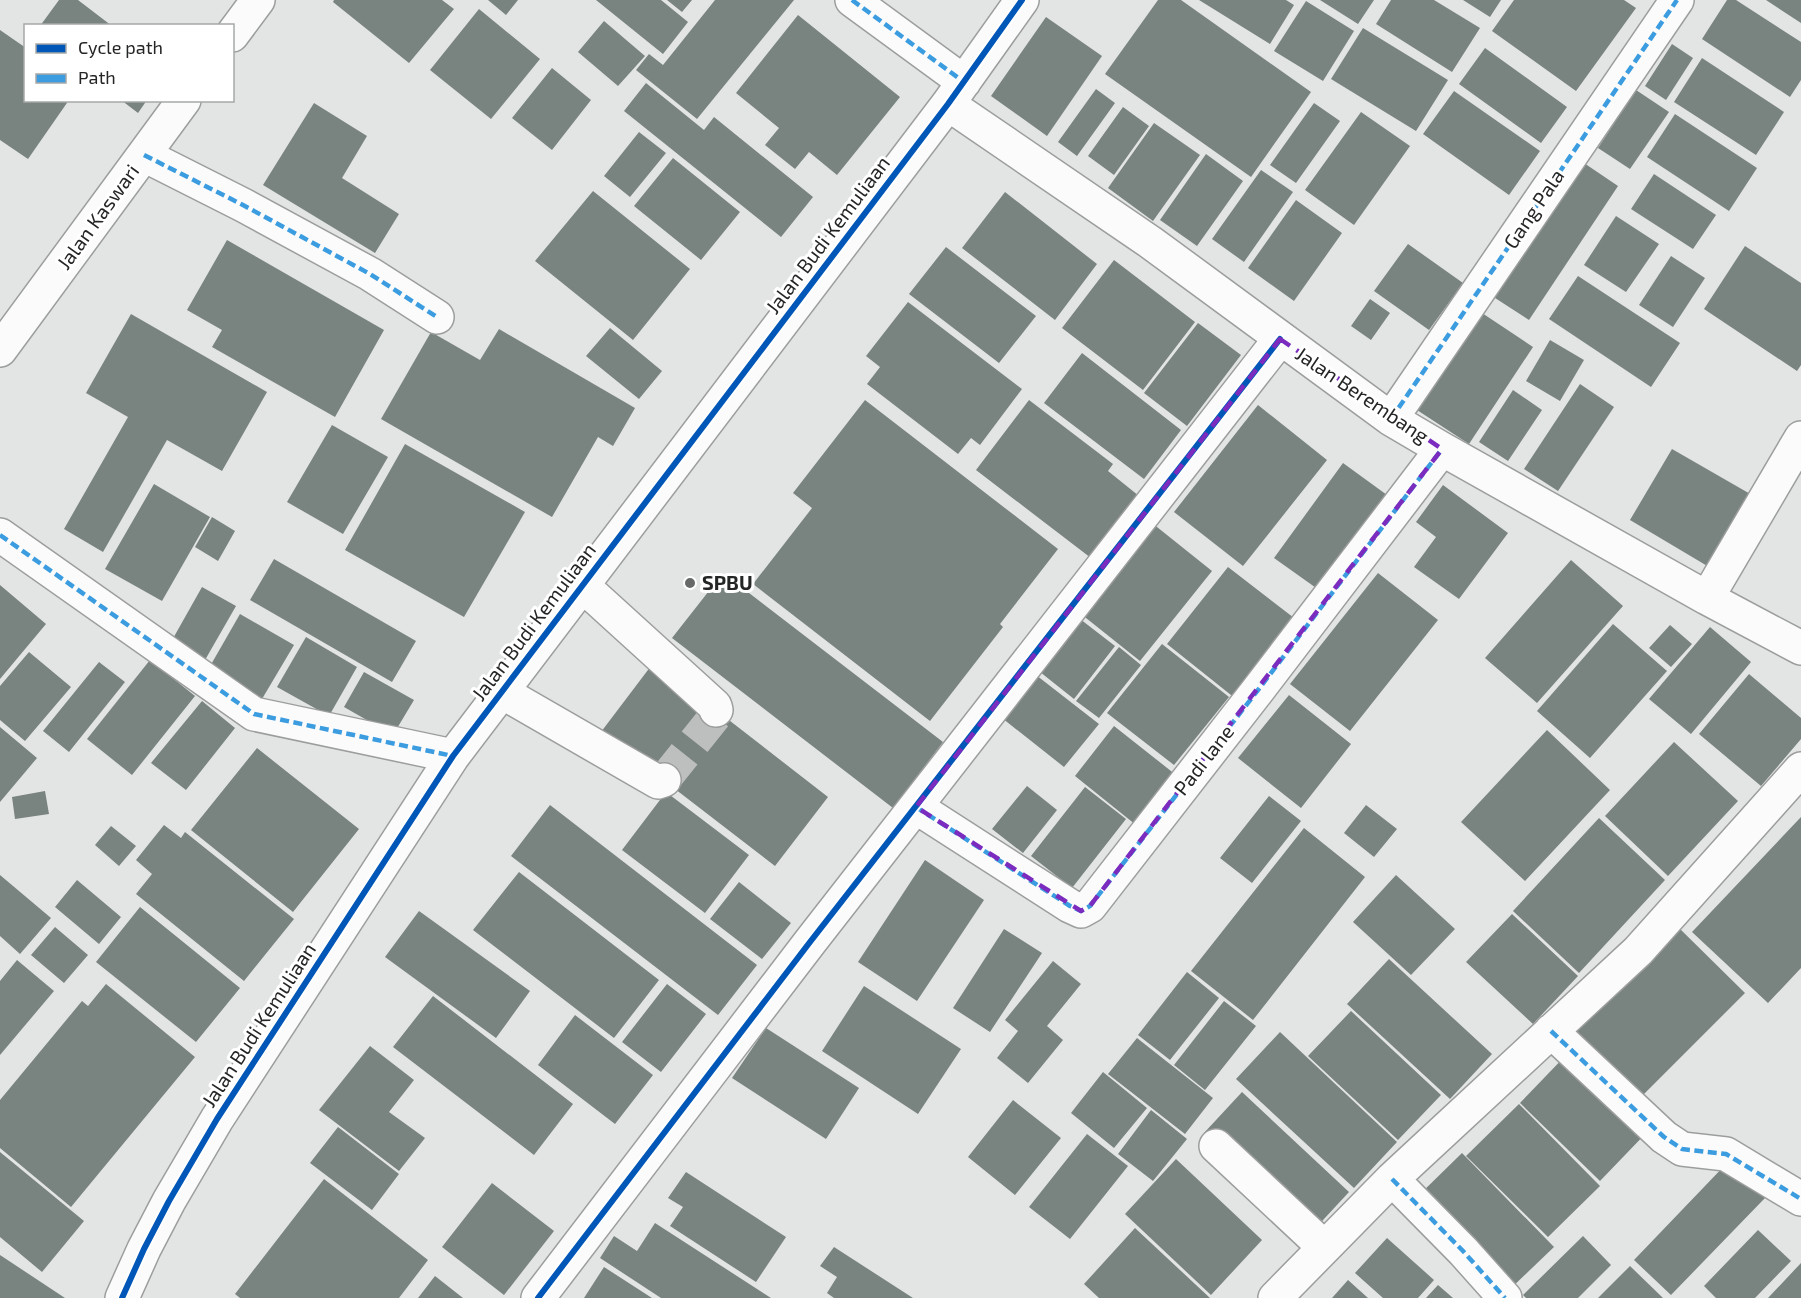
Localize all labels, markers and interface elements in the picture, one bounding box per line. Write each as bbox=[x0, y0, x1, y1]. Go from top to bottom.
legend bbox=[24, 24, 234, 102]
text: Cycle path bbox=[78, 36, 163, 58]
text: Path bbox=[78, 66, 116, 88]
street label: Jalan Budi Kemuliaan bbox=[760, 151, 894, 318]
street label: Jalan Kaswari bbox=[51, 159, 143, 274]
street label: Gang Pala bbox=[1498, 164, 1568, 253]
street label: Jalan Berembang bbox=[1292, 341, 1434, 447]
street label: Jalan Budi Kemuliaan bbox=[466, 538, 600, 705]
place label: SPBU bbox=[702, 570, 753, 594]
marker: SPBU bbox=[683, 576, 697, 590]
street label: Padi lane bbox=[1168, 719, 1238, 799]
street label: Jalan Budi Kemuliaan bbox=[196, 938, 320, 1111]

